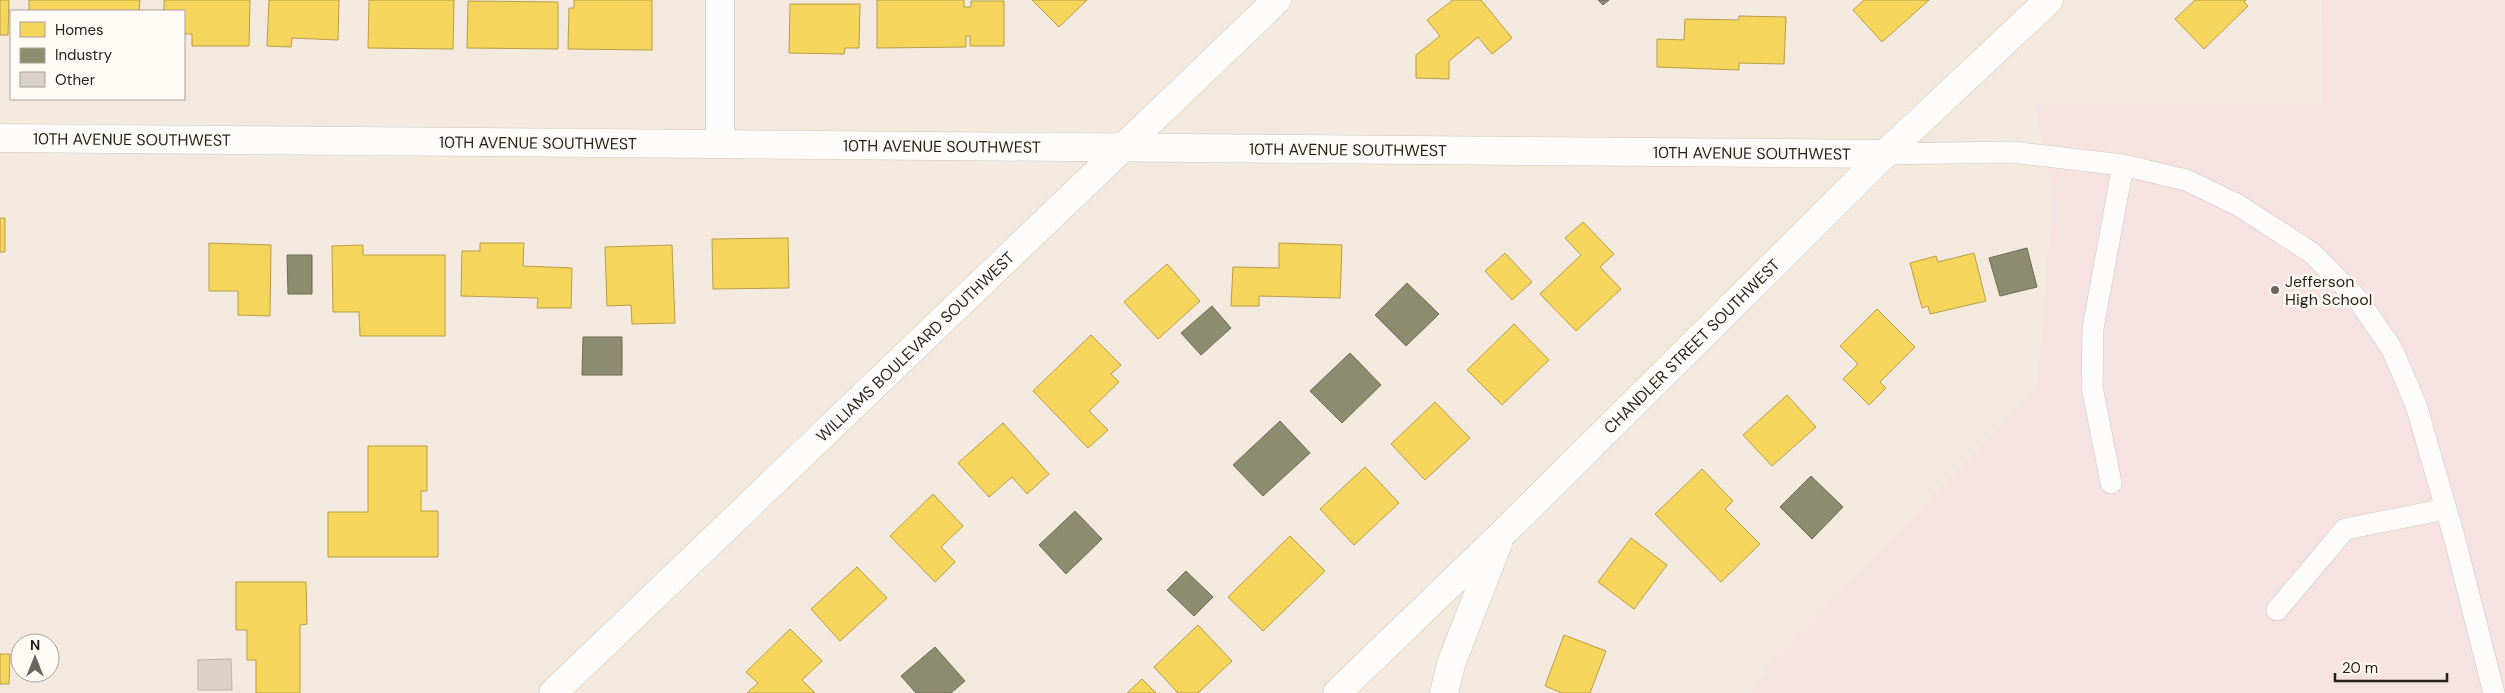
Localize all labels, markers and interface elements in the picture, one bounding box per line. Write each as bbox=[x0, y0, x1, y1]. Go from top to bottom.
legend bbox=[10, 10, 185, 100]
text: Homes bbox=[55, 20, 104, 40]
text: Industry bbox=[55, 45, 113, 65]
text: Other bbox=[55, 70, 96, 90]
street label: 10TH AVENUE SOUTHWEST bbox=[33, 128, 231, 150]
street label: 10TH AVENUE SOUTHWEST bbox=[439, 131, 637, 154]
street label: 10TH AVENUE SOUTHWEST bbox=[843, 135, 1041, 157]
street label: 10TH AVENUE SOUTHWEST bbox=[1249, 138, 1447, 161]
street label: 10TH AVENUE SOUTHWEST bbox=[1653, 142, 1851, 164]
street label: WILLIAMS BOULEVARD SOUTHWEST bbox=[811, 247, 1019, 446]
street label: CHANDLER STREET SOUTHWEST bbox=[1599, 254, 1784, 438]
place label: Jefferson High School bbox=[2285, 271, 2372, 310]
marker: Jefferson High School bbox=[2269, 284, 2281, 296]
north arrow bbox=[10, 633, 60, 683]
text: N bbox=[30, 636, 40, 654]
scale bar bbox=[2335, 650, 2448, 682]
text: 20 m bbox=[2342, 658, 2378, 678]

